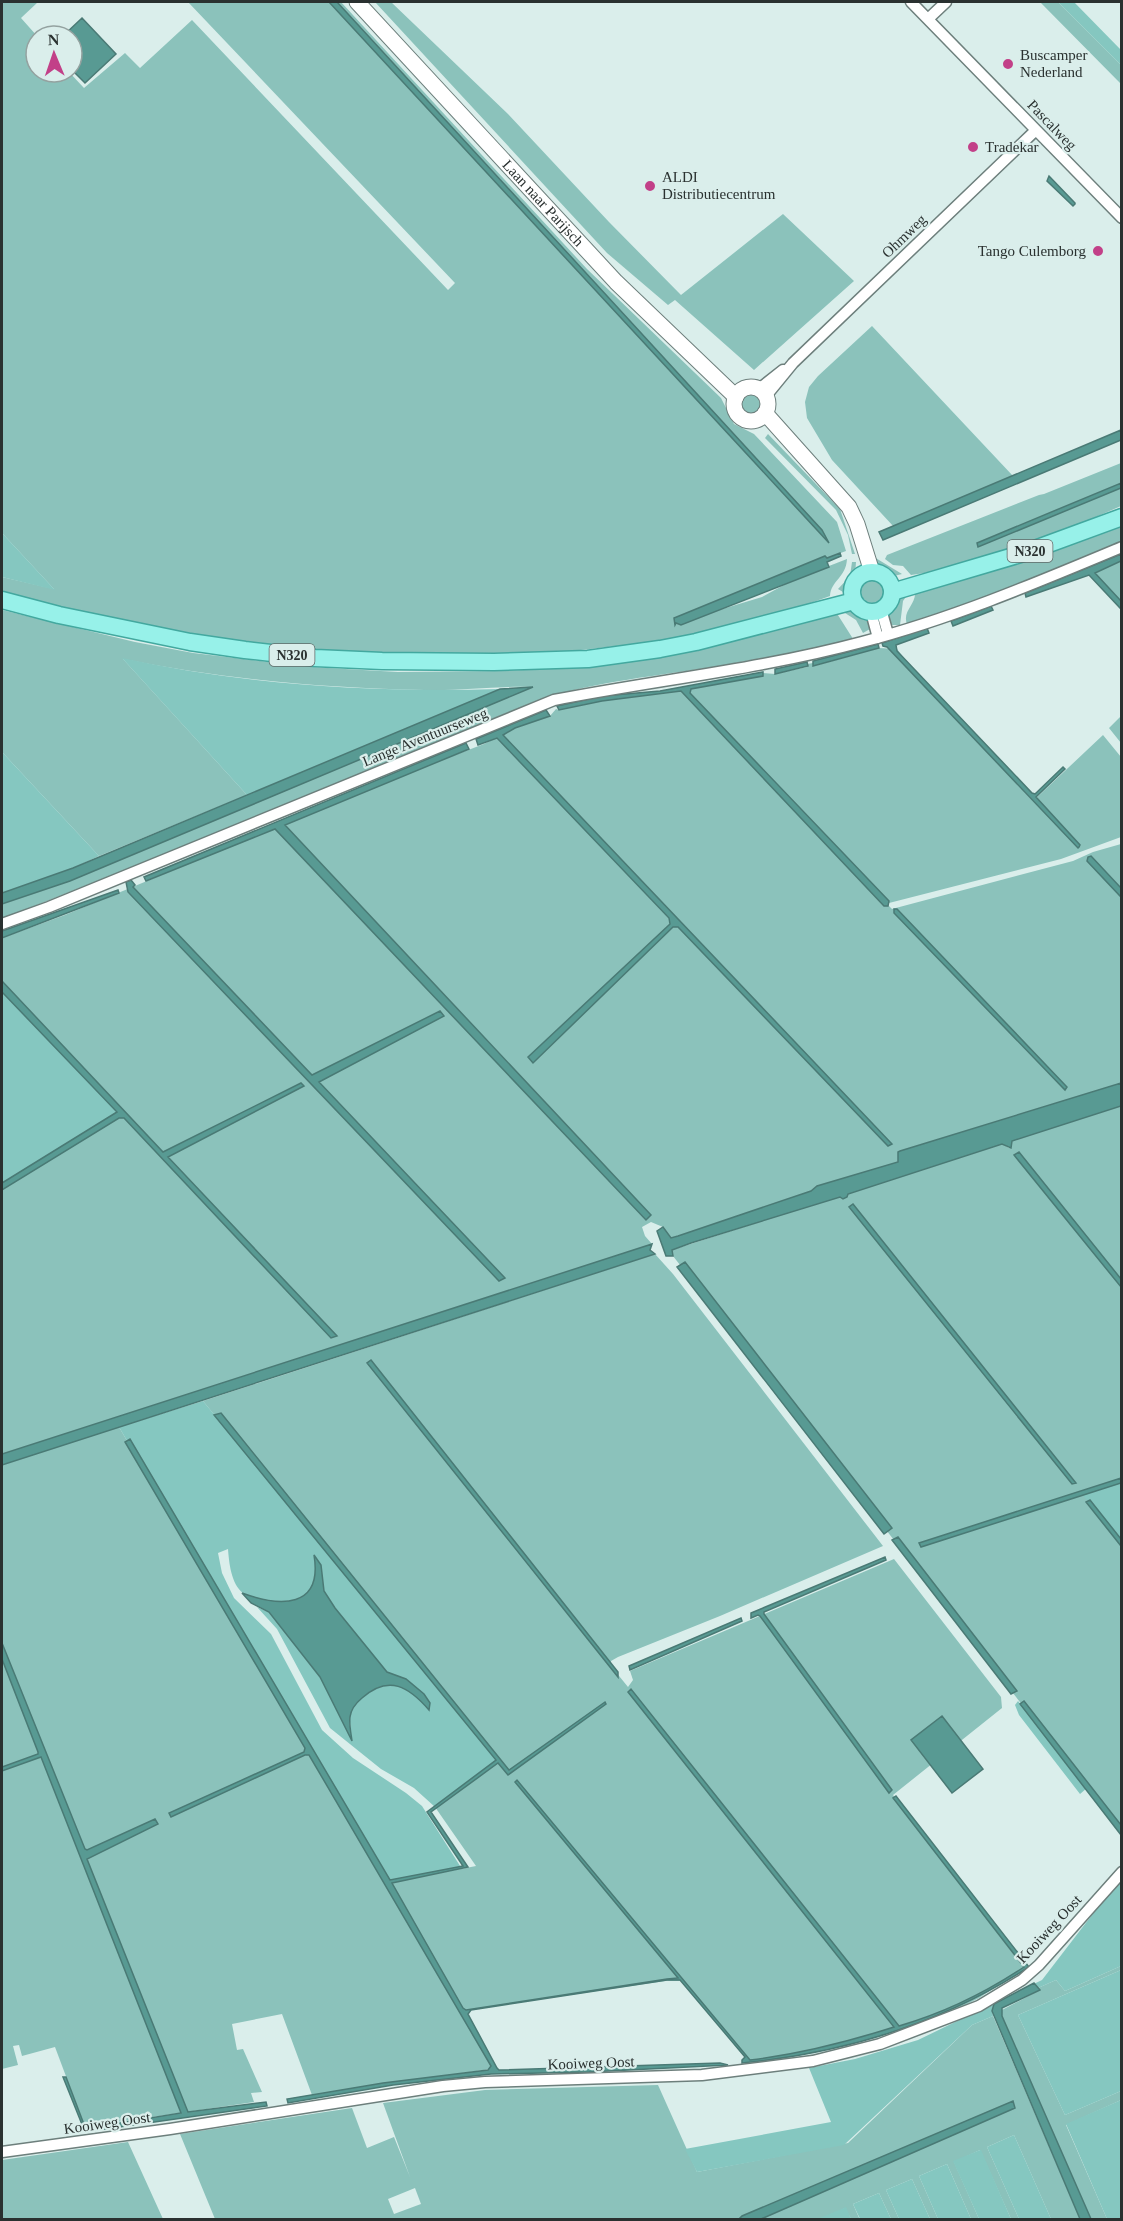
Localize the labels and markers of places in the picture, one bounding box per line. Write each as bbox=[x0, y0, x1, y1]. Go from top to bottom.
place label: Buscamper Nederland bbox=[1020, 47, 1087, 80]
marker: Buscamper Nederland bbox=[1001, 57, 1015, 71]
place label: Tradekar bbox=[985, 139, 1039, 155]
marker: Tradekar bbox=[966, 140, 980, 154]
place label: ALDI Distributiecentrum bbox=[662, 169, 776, 202]
marker: ALDI Distributiecentrum bbox=[643, 179, 657, 193]
place label: Tango Culemborg bbox=[978, 243, 1086, 259]
marker: Tango Culemborg bbox=[1091, 244, 1105, 258]

